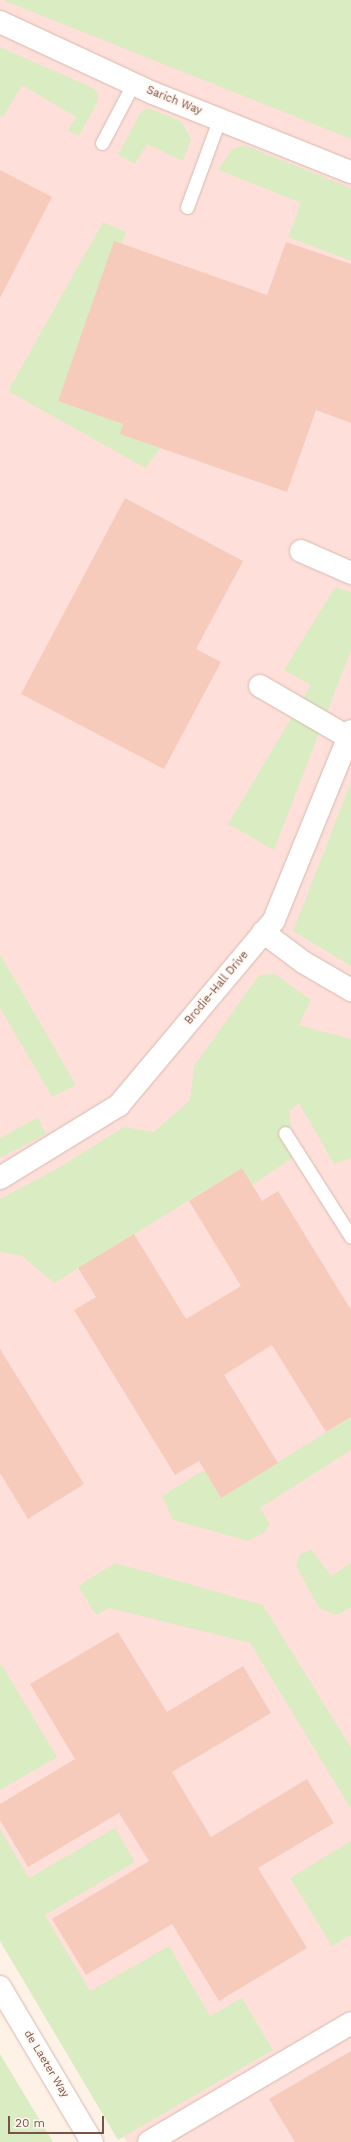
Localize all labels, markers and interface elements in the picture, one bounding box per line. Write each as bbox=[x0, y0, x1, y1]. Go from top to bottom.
street label: Sarich Way bbox=[144, 84, 204, 118]
street label: Brodie-Hall Drive bbox=[182, 949, 252, 1027]
street label: de Laeter Way bbox=[21, 2028, 71, 2100]
scale bar bbox=[10, 2108, 106, 2134]
text: 20 m bbox=[15, 2116, 45, 2130]

